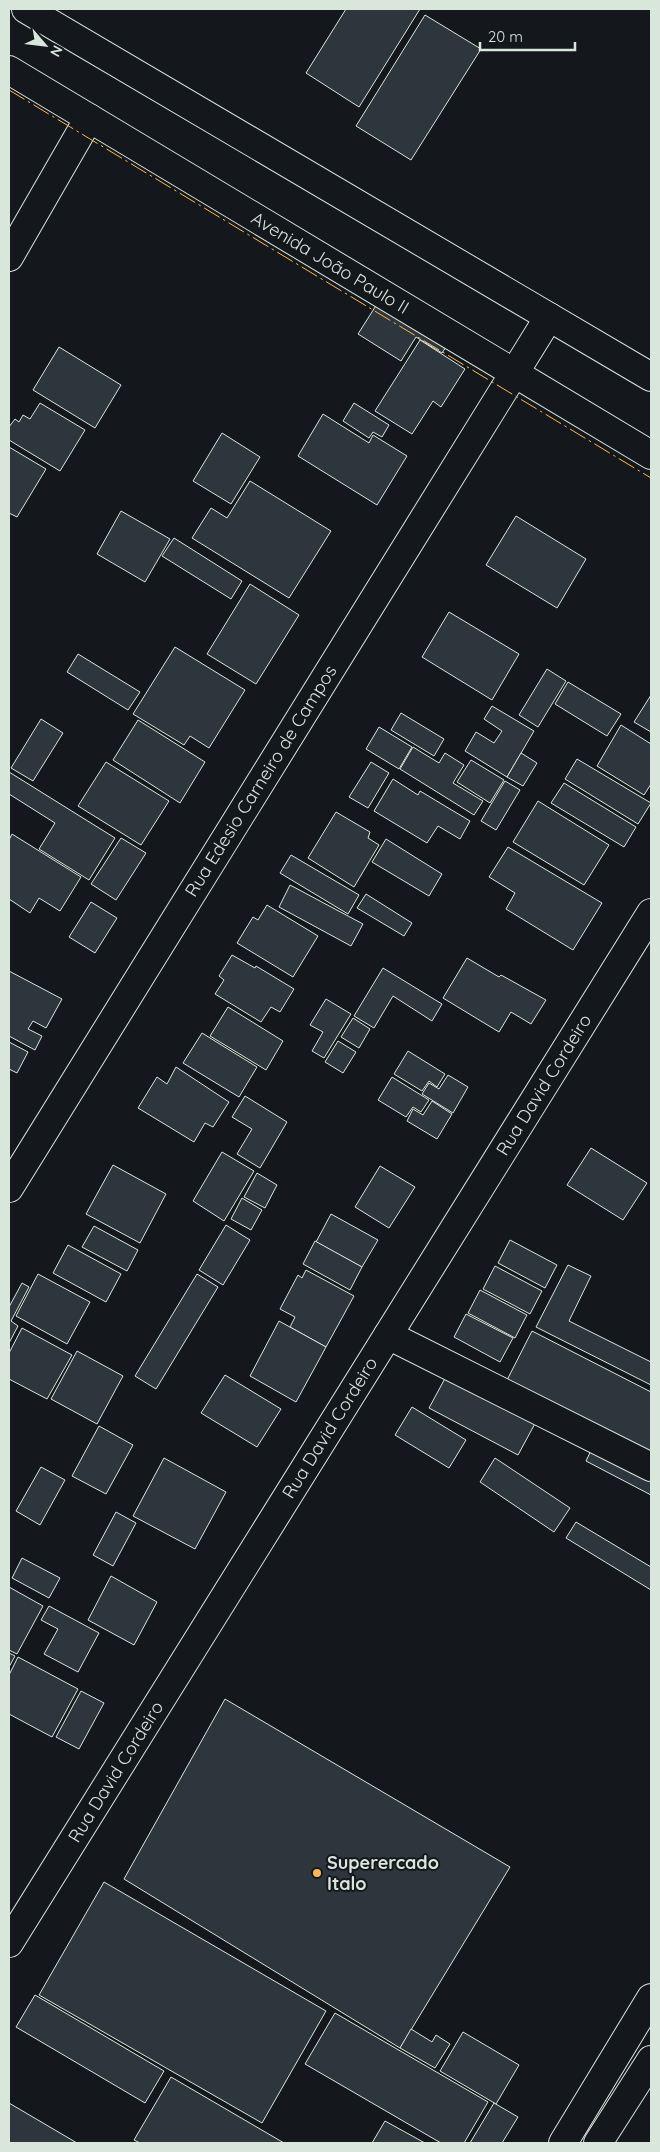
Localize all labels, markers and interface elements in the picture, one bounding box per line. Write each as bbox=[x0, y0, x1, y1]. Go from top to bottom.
north arrow bbox=[20, 20, 70, 70]
scale bar bbox=[480, 20, 575, 52]
text: 20 m bbox=[488, 27, 523, 46]
text: N bbox=[46, 42, 67, 60]
street label: Avenida João Paulo II bbox=[247, 206, 413, 319]
street label: Rua Edesio Carneiro de Campos bbox=[180, 661, 342, 901]
street label: Rua David Cordeiro bbox=[491, 1010, 596, 1160]
street label: Rua David Cordeiro bbox=[277, 1353, 382, 1503]
street label: Rua David Cordeiro bbox=[63, 1697, 168, 1847]
place label: Superercado Italo bbox=[327, 1851, 439, 1895]
marker: Superercado Italo bbox=[311, 1867, 323, 1879]

